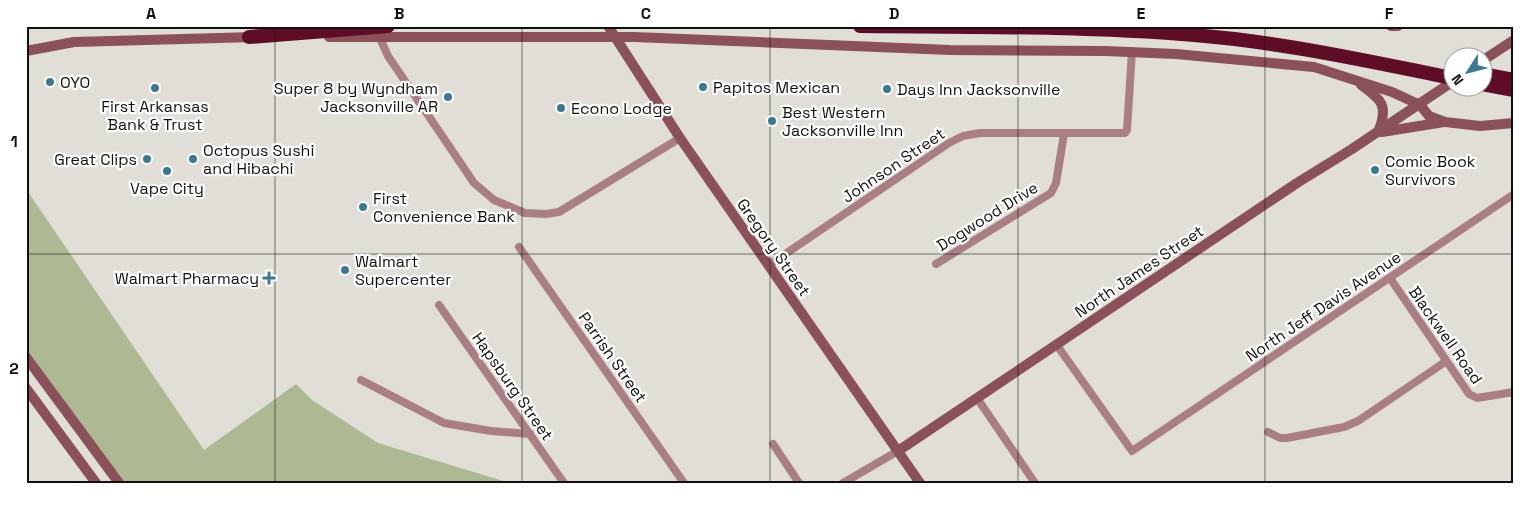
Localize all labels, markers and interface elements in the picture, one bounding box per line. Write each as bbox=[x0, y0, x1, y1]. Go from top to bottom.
text: A bbox=[146, 3, 156, 24]
text: B bbox=[394, 3, 404, 24]
text: C bbox=[641, 3, 651, 24]
text: D bbox=[889, 3, 899, 24]
text: E bbox=[1137, 3, 1146, 24]
text: F bbox=[1385, 3, 1394, 24]
north arrow bbox=[1442, 48, 1492, 98]
text: N bbox=[1447, 71, 1468, 89]
place label: OYO bbox=[60, 72, 90, 93]
marker: OYO bbox=[44, 76, 56, 88]
place label: Papitos Mexican bbox=[713, 77, 840, 98]
place label: Super 8 by Wyndham Jacksonville AR bbox=[274, 78, 438, 117]
place label: Days Inn Jacksonville bbox=[897, 79, 1060, 100]
marker: Papitos Mexican bbox=[697, 81, 709, 93]
marker: First Arkansas Bank & Trust bbox=[149, 82, 161, 94]
marker: Days Inn Jacksonville bbox=[881, 83, 893, 95]
marker: Super 8 by Wyndham Jacksonville AR bbox=[442, 91, 454, 103]
place label: First Arkansas Bank & Trust bbox=[101, 96, 209, 135]
place label: Econo Lodge bbox=[571, 98, 672, 119]
marker: Econo Lodge bbox=[555, 102, 567, 114]
place label: Best Western Jacksonville Inn bbox=[782, 102, 903, 141]
marker: Best Western Jacksonville Inn bbox=[766, 115, 778, 127]
street label: Johnson Street bbox=[838, 123, 949, 208]
text: 1 bbox=[10, 131, 18, 152]
place label: Octopus Sushi and Hibachi bbox=[203, 140, 314, 179]
place label: Great Clips bbox=[54, 149, 137, 170]
place label: Comic Book Survivors bbox=[1385, 151, 1476, 190]
marker: Great Clips bbox=[141, 153, 153, 165]
marker: Octopus Sushi and Hibachi bbox=[187, 153, 199, 165]
marker: Comic Book Survivors bbox=[1369, 164, 1381, 176]
marker: Vape City bbox=[161, 165, 173, 177]
street label: Dogwood Drive bbox=[933, 177, 1042, 256]
place label: Vape City bbox=[130, 178, 204, 199]
place label: First Convenience Bank bbox=[373, 188, 515, 227]
street label: Gregory Street bbox=[732, 194, 815, 300]
marker: First Convenience Bank bbox=[357, 201, 369, 213]
street label: North James Street bbox=[1071, 221, 1208, 322]
street label: North Jeff Davis Avenue bbox=[1241, 246, 1405, 366]
place label: Walmart Supercenter bbox=[355, 251, 451, 290]
marker: Walmart Supercenter bbox=[339, 264, 351, 276]
place label: Walmart Pharmacy bbox=[115, 268, 259, 289]
marker: Walmart Pharmacy bbox=[263, 272, 275, 284]
street label: Blackwell Road bbox=[1404, 282, 1487, 388]
street label: Parrish Street bbox=[574, 308, 652, 407]
street label: Hapsburg Street bbox=[467, 328, 558, 445]
text: 2 bbox=[9, 358, 19, 379]

